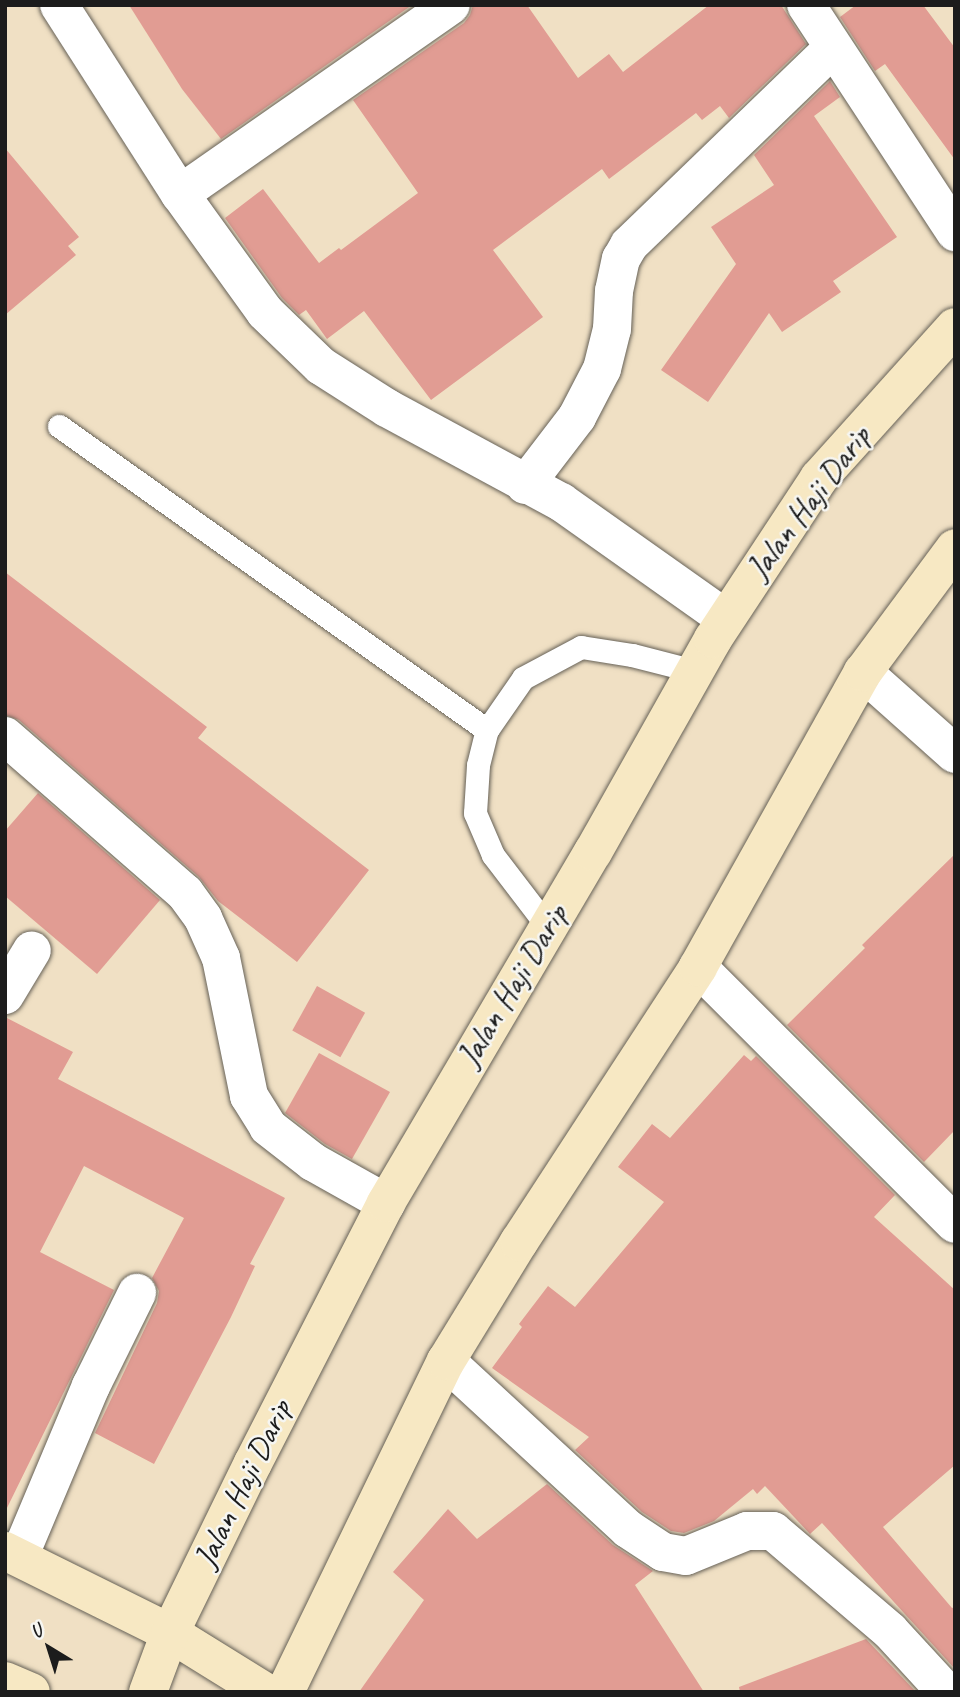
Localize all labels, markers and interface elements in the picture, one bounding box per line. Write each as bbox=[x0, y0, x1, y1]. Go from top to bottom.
street label: Jalan Haji Darip bbox=[738, 418, 880, 588]
street label: Jalan Haji Darip bbox=[449, 897, 577, 1075]
street label: Jalan Haji Darip bbox=[185, 1393, 301, 1575]
north arrow bbox=[14, 1613, 84, 1683]
text: U bbox=[25, 1619, 47, 1644]

